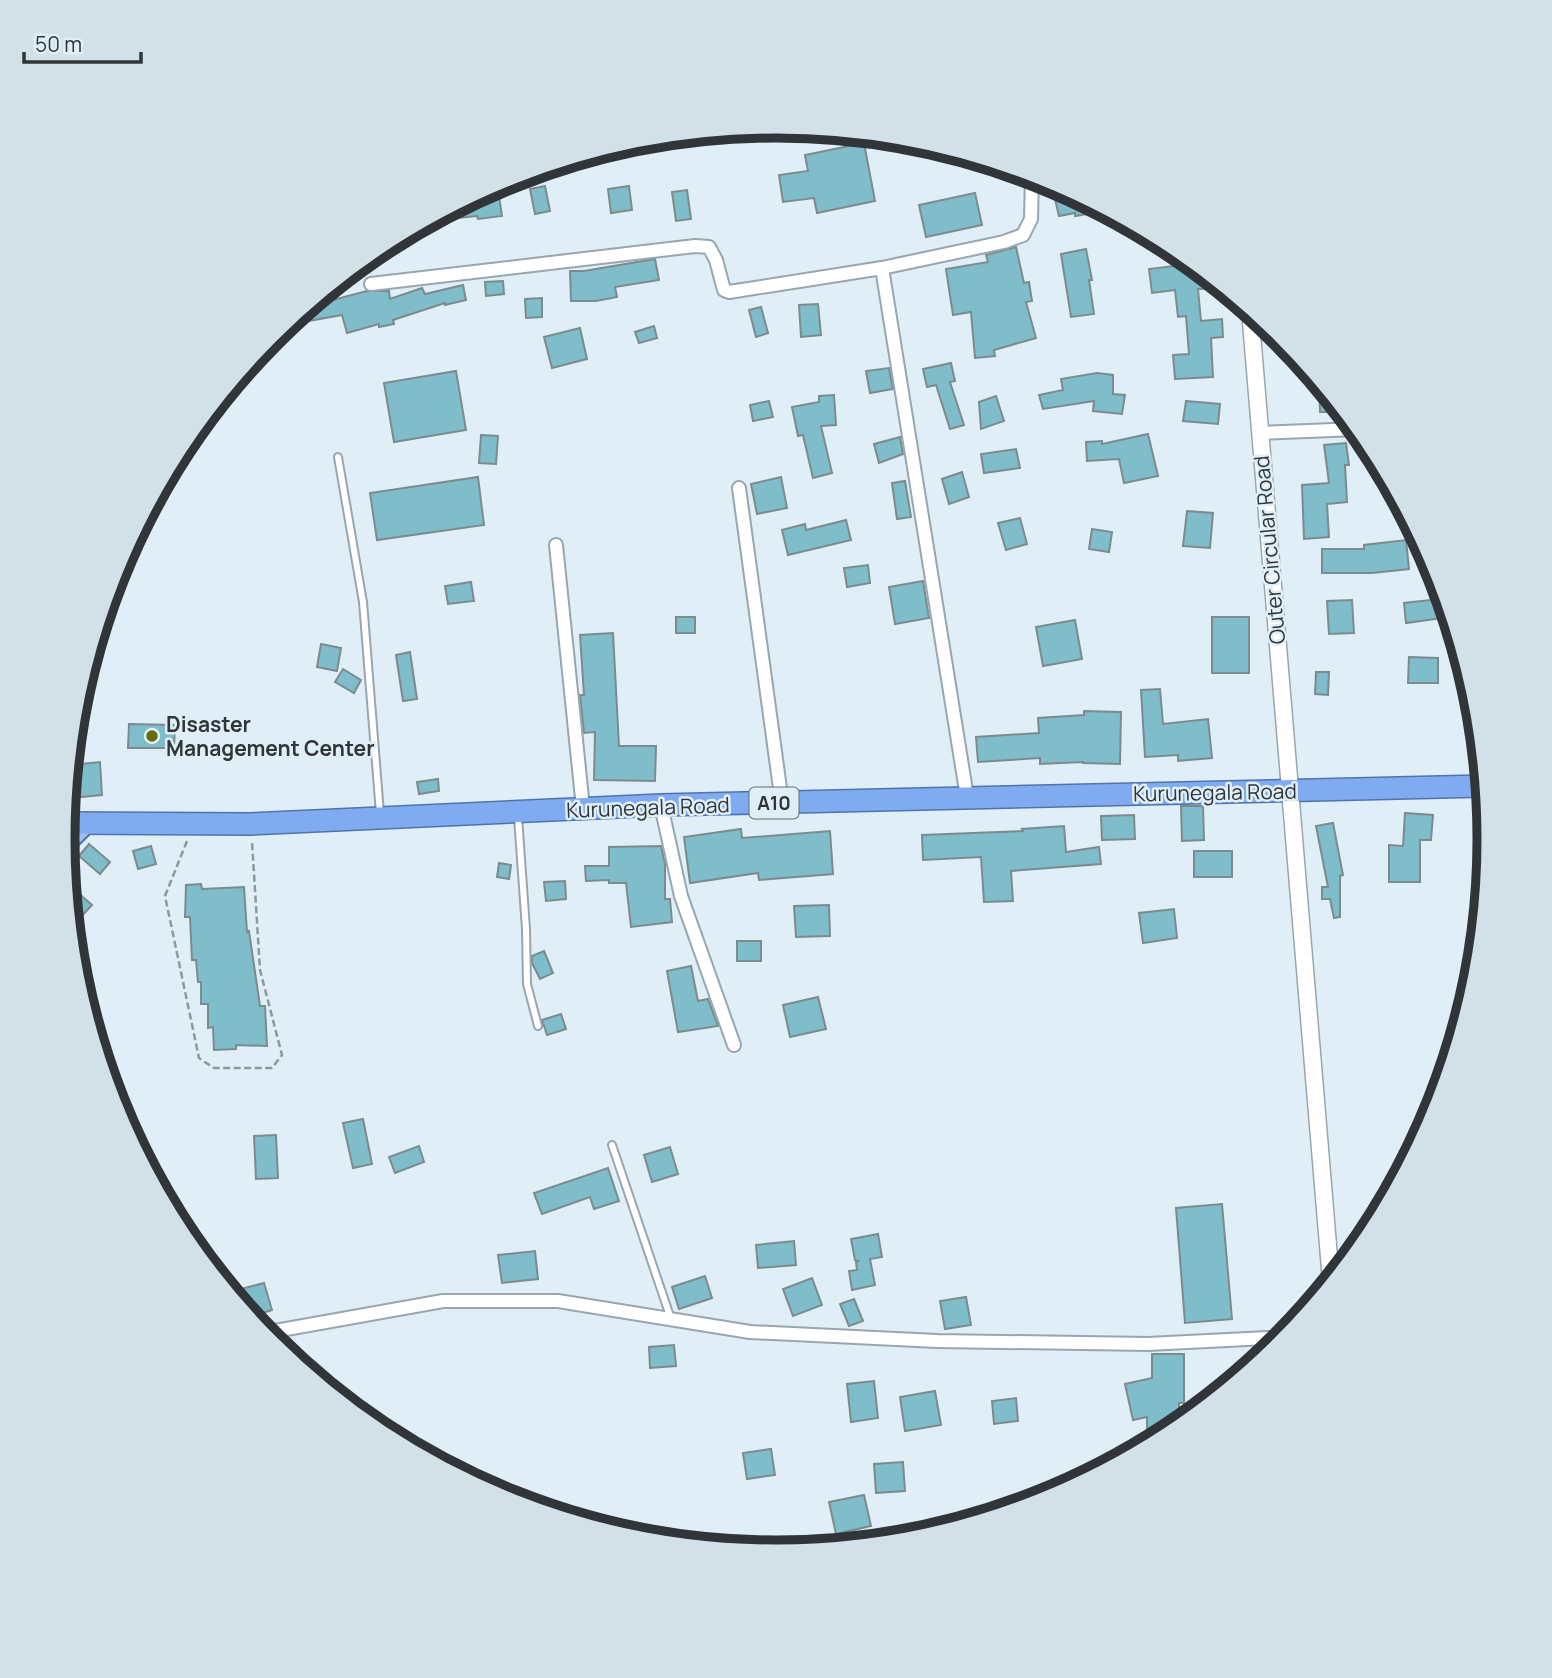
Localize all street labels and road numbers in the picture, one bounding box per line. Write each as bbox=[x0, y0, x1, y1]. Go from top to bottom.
street label: Outer Circular Road bbox=[1247, 455, 1291, 645]
street label: Kurunegala Road bbox=[1133, 777, 1297, 807]
road number: A10 bbox=[750, 788, 798, 818]
street label: Kurunegala Road bbox=[566, 790, 730, 824]

